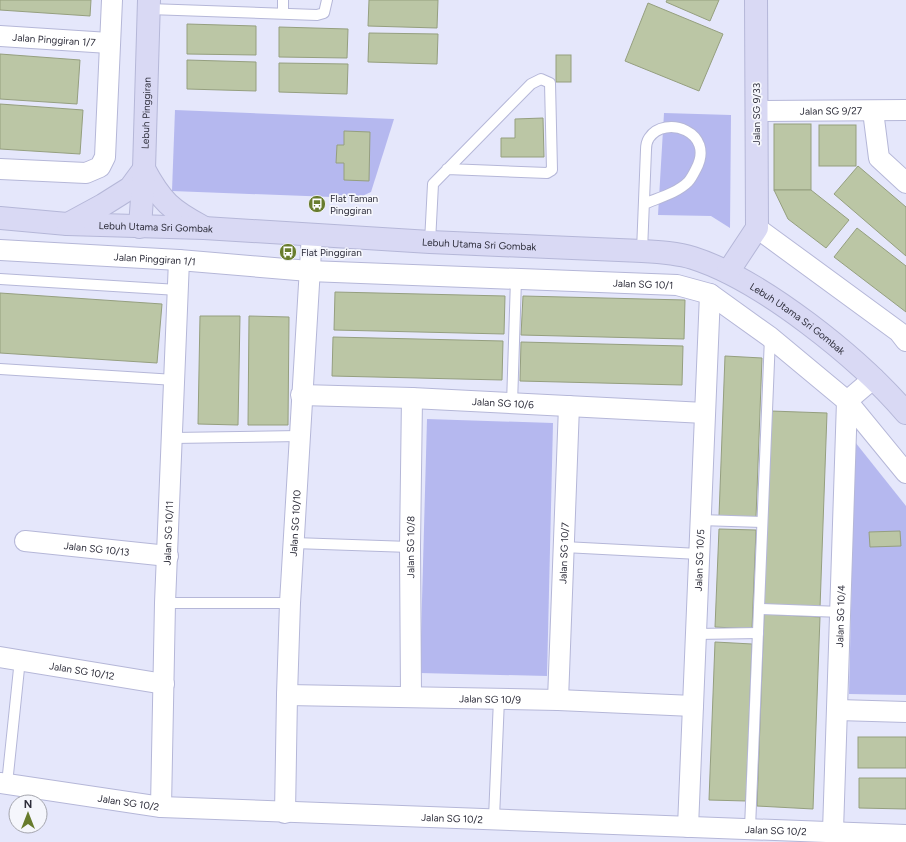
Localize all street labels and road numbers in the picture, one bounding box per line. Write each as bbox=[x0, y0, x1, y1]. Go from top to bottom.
street label: Jalan Pinggiran 1/7 bbox=[12, 31, 97, 49]
street label: Lebuh Pinggiran bbox=[139, 77, 154, 149]
street label: Jalan SG 9/33 bbox=[750, 83, 763, 145]
street label: Jalan SG 9/27 bbox=[800, 104, 863, 118]
street label: Lebuh Utama Sri Gombak bbox=[98, 219, 213, 236]
street label: Lebuh Utama Sri Gombak bbox=[422, 236, 537, 254]
street label: Jalan Pinggiran 1/1 bbox=[113, 250, 196, 268]
street label: Jalan SG 10/1 bbox=[613, 277, 673, 292]
street label: Lebuh Utama Sri Gombak bbox=[747, 280, 848, 358]
street label: Jalan SG 10/6 bbox=[472, 395, 534, 411]
street label: Jalan SG 10/10 bbox=[287, 489, 304, 557]
street label: Jalan SG 10/11 bbox=[161, 501, 176, 566]
street label: Jalan SG 10/8 bbox=[404, 516, 417, 578]
street label: Jalan SG 10/7 bbox=[556, 521, 572, 584]
street label: Jalan SG 10/5 bbox=[692, 529, 707, 592]
street label: Jalan SG 10/13 bbox=[63, 539, 130, 559]
street label: Jalan SG 10/4 bbox=[833, 585, 848, 648]
street label: Jalan SG 10/12 bbox=[48, 659, 115, 683]
street label: Jalan SG 10/9 bbox=[459, 692, 521, 706]
street label: Jalan SG 10/2 bbox=[97, 792, 160, 814]
street label: Jalan SG 10/2 bbox=[421, 811, 483, 826]
street label: Jalan SG 10/2 bbox=[745, 823, 807, 838]

